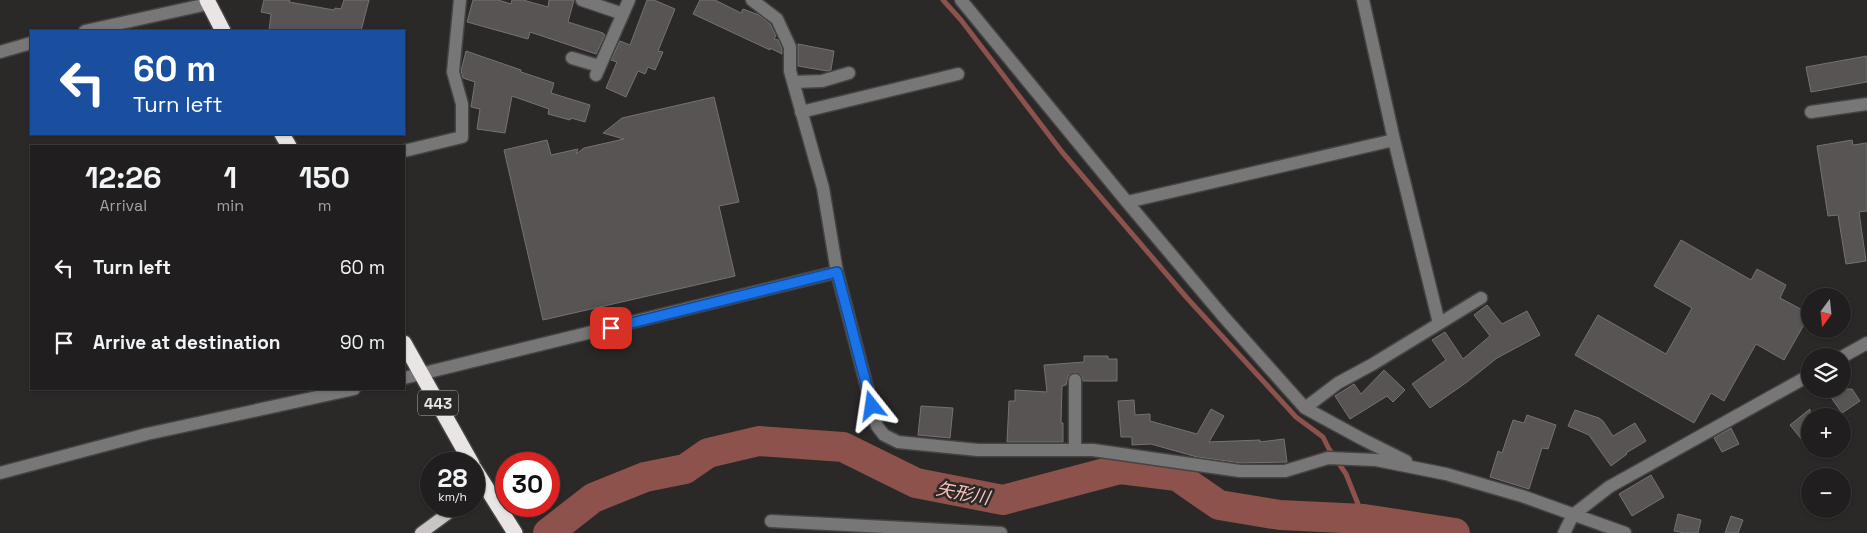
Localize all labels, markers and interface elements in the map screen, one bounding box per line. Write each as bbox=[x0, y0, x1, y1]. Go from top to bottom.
text: 60 m bbox=[133, 47, 216, 91]
icon: left bbox=[50, 50, 115, 115]
text: Turn left bbox=[133, 90, 223, 118]
text: 12:26 bbox=[85, 158, 162, 197]
text: 1 bbox=[224, 158, 237, 197]
text: 150 bbox=[299, 158, 350, 197]
text: Arrival bbox=[100, 195, 147, 216]
text: min bbox=[217, 195, 244, 216]
text: m bbox=[318, 195, 331, 216]
icon: left bbox=[50, 254, 78, 282]
text: Turn left bbox=[93, 255, 171, 280]
text: 60 m bbox=[340, 255, 385, 280]
north arrow bbox=[1801, 288, 1851, 338]
map controls bbox=[1801, 288, 1851, 518]
pin bbox=[590, 307, 632, 349]
icon: arrive bbox=[597, 314, 625, 342]
icon: arrive bbox=[50, 329, 78, 357]
text: Arrive at destination bbox=[93, 330, 281, 355]
text: 90 m bbox=[340, 330, 385, 355]
button: layers bbox=[1801, 348, 1851, 398]
position arrow bbox=[845, 379, 897, 431]
road number: 443 bbox=[418, 390, 458, 416]
button: + bbox=[1801, 408, 1851, 458]
speed limit sign: 30 bbox=[495, 452, 560, 517]
text: 28 bbox=[438, 462, 467, 494]
button: − bbox=[1801, 468, 1851, 518]
water label: 矢形川 bbox=[934, 477, 994, 510]
text: km/h bbox=[438, 489, 467, 505]

